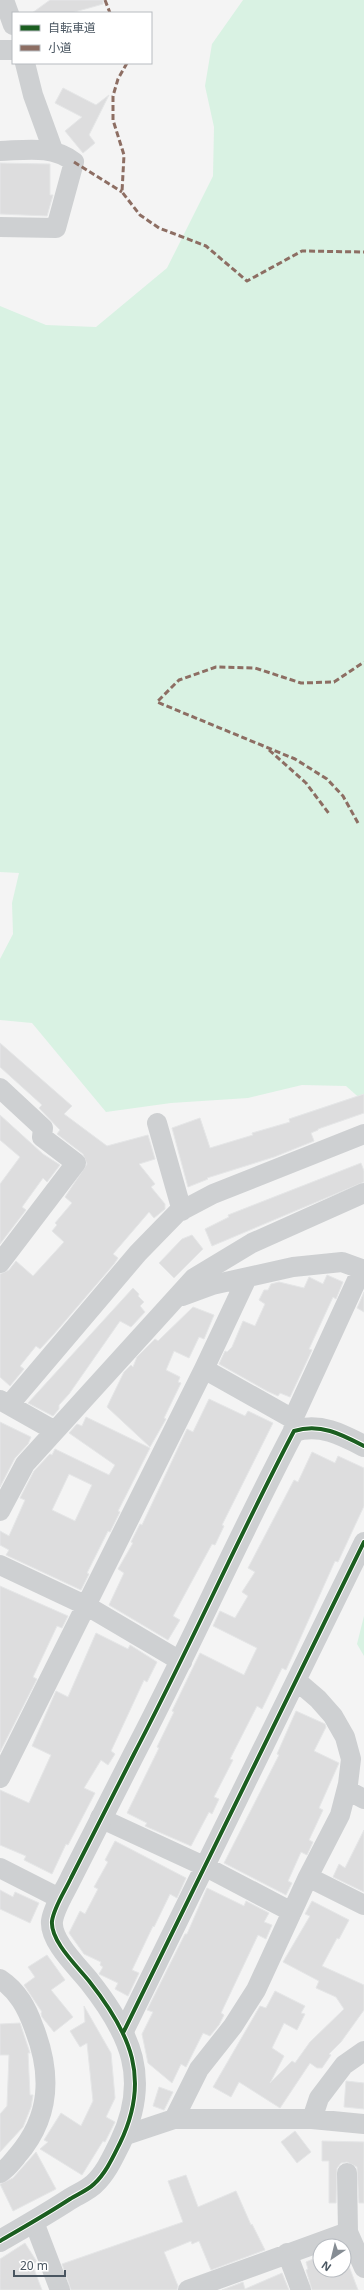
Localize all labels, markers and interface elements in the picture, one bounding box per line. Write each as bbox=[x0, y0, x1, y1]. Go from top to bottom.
legend bbox=[12, 12, 152, 64]
text: 自転車道 bbox=[48, 19, 96, 36]
text: 小道 bbox=[48, 39, 72, 56]
north arrow bbox=[312, 2238, 352, 2278]
scale bar bbox=[14, 2252, 65, 2278]
text: 20 m bbox=[20, 2257, 48, 2274]
text: N bbox=[318, 2258, 334, 2275]

